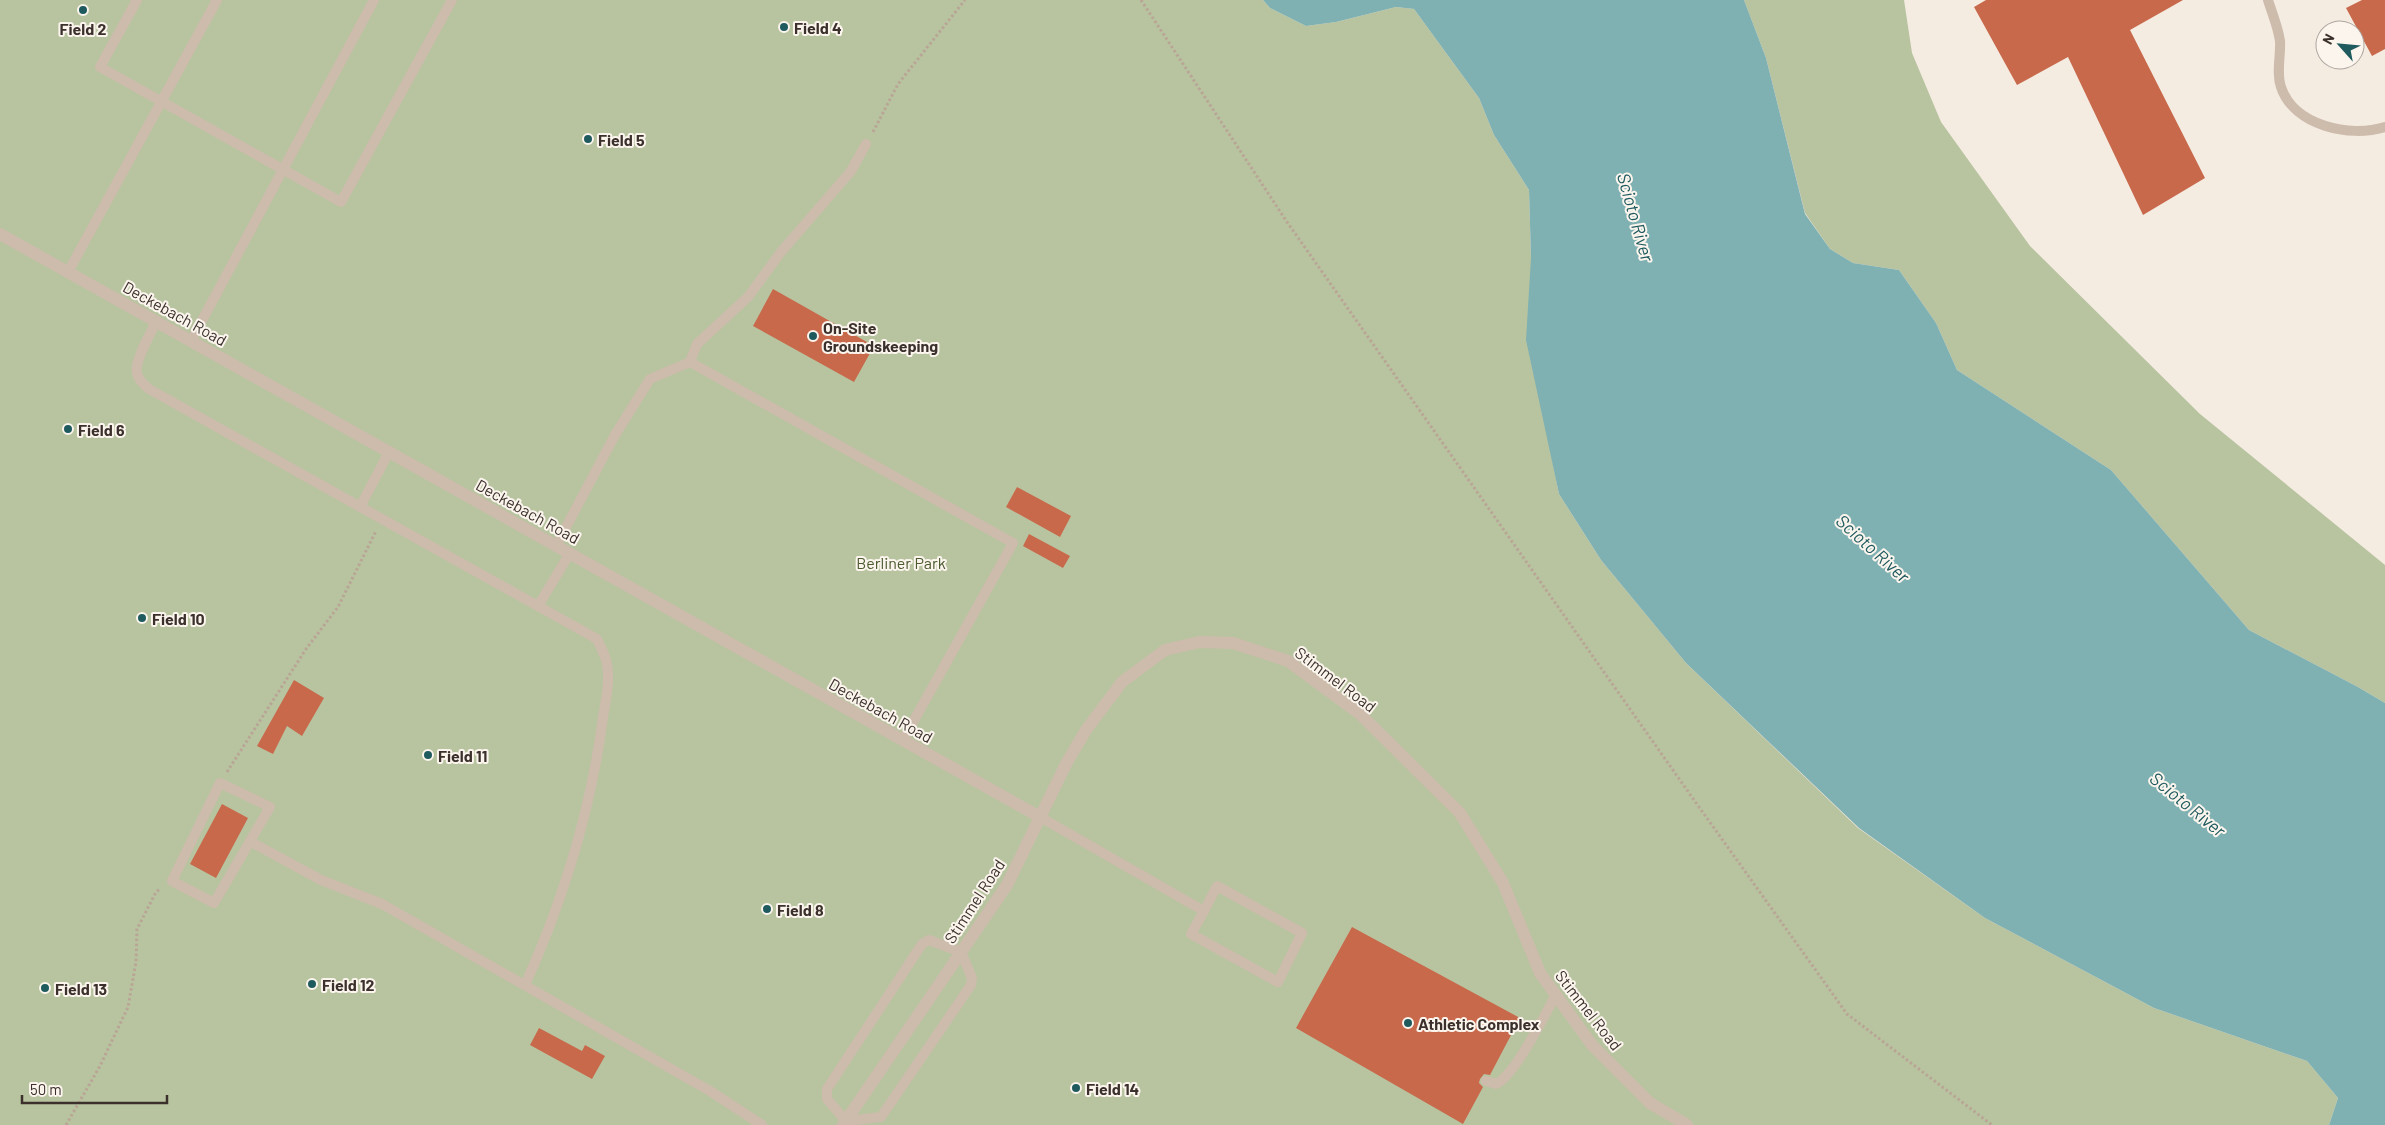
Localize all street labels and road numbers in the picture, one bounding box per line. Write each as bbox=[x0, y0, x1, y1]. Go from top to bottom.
street label: Deckebach Road bbox=[120, 277, 230, 349]
street label: Deckebach Road bbox=[473, 475, 583, 547]
street label: Stimmel Road bbox=[1292, 642, 1380, 716]
street label: Deckebach Road bbox=[826, 674, 936, 746]
street label: Stimmel Road bbox=[940, 855, 1008, 947]
street label: Stimmel Road bbox=[1552, 966, 1626, 1054]

